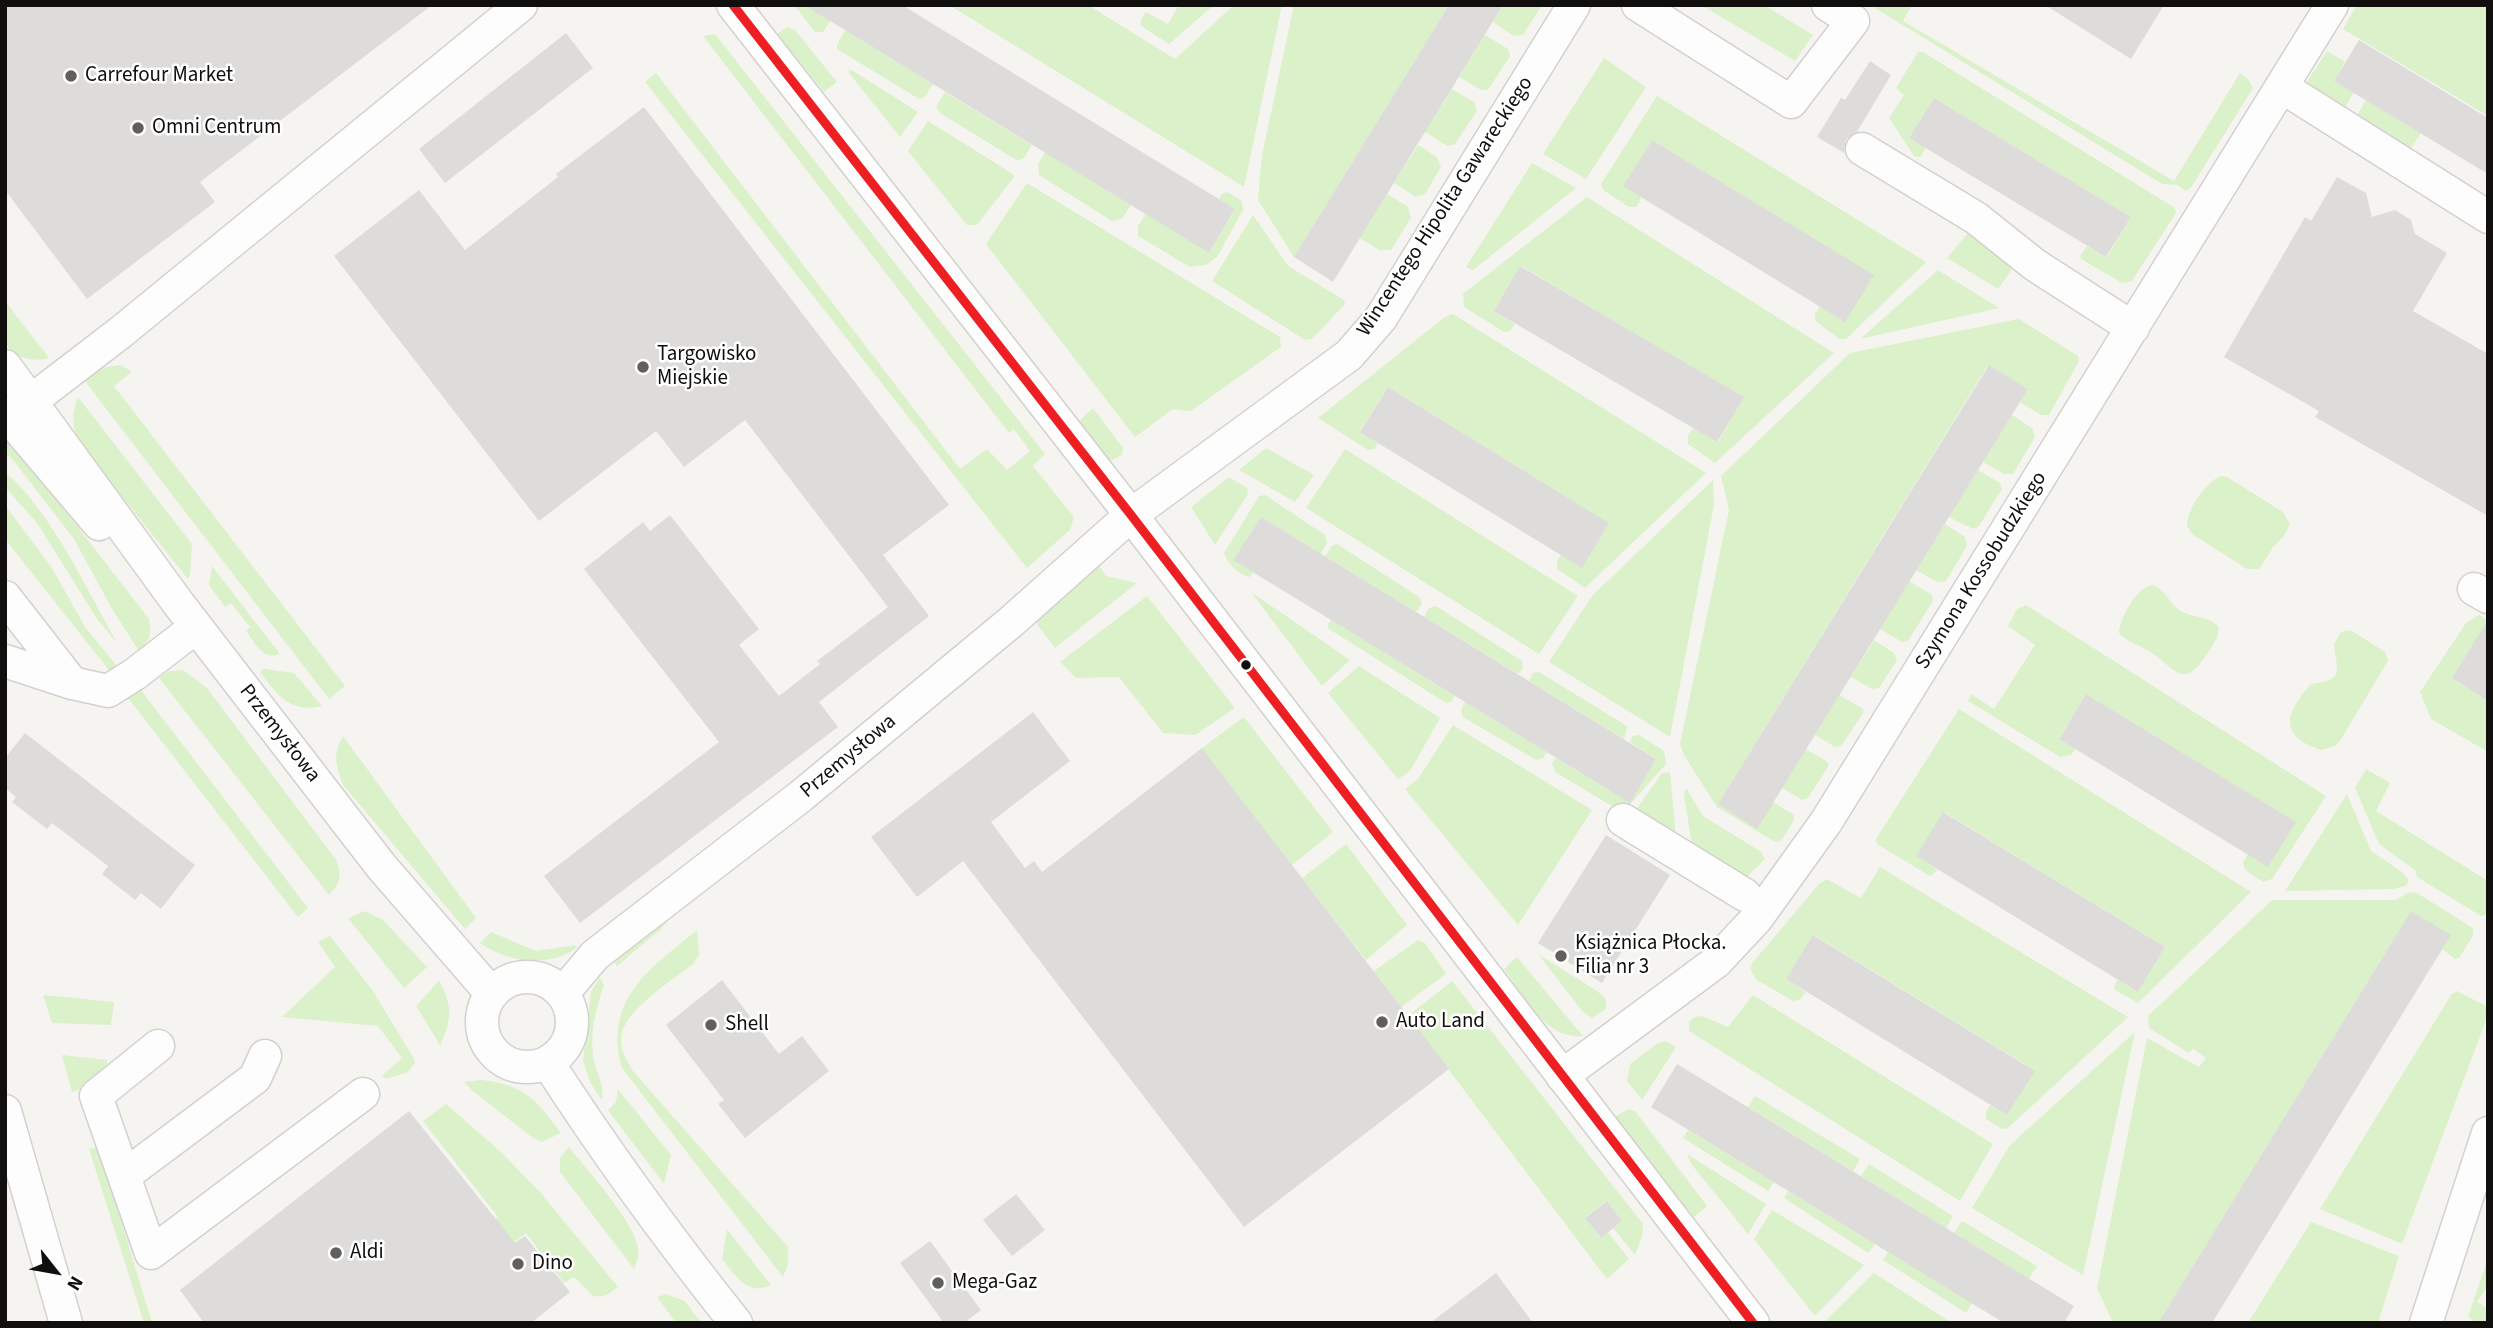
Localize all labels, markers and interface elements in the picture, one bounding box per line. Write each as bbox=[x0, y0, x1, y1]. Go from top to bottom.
place label: Carrefour Market bbox=[85, 63, 233, 89]
marker: Carrefour Market bbox=[63, 68, 79, 84]
street label: Wincentego Hipolita Gawareckiego bbox=[1353, 72, 1539, 342]
place label: Omni Centrum bbox=[152, 115, 281, 141]
marker: Omni Centrum bbox=[130, 120, 146, 136]
place label: Targowisko Miejskie bbox=[657, 342, 756, 392]
marker: Targowisko Miejskie bbox=[635, 359, 651, 375]
street label: Szymona Kossobudzkiego bbox=[1911, 468, 2053, 674]
unlabelled marker bbox=[1239, 658, 1253, 672]
street label: Przemysłowa bbox=[233, 680, 325, 788]
street label: Przemysłowa bbox=[796, 710, 902, 804]
place label: Książnica Płocka. Filia nr 3 bbox=[1575, 931, 1727, 981]
marker: Książnica Płocka. Filia nr 3 bbox=[1553, 948, 1569, 964]
place label: Auto Land bbox=[1396, 1009, 1485, 1035]
place label: Shell bbox=[725, 1012, 769, 1038]
marker: Auto Land bbox=[1374, 1014, 1390, 1030]
marker: Shell bbox=[703, 1017, 719, 1033]
north arrow bbox=[21, 1237, 91, 1307]
place label: Aldi bbox=[350, 1240, 384, 1266]
marker: Aldi bbox=[328, 1245, 344, 1261]
place label: Dino bbox=[532, 1251, 573, 1277]
marker: Dino bbox=[510, 1256, 526, 1272]
place label: Mega-Gaz bbox=[952, 1270, 1037, 1296]
text: N bbox=[60, 1271, 89, 1295]
marker: Mega-Gaz bbox=[930, 1275, 946, 1291]

